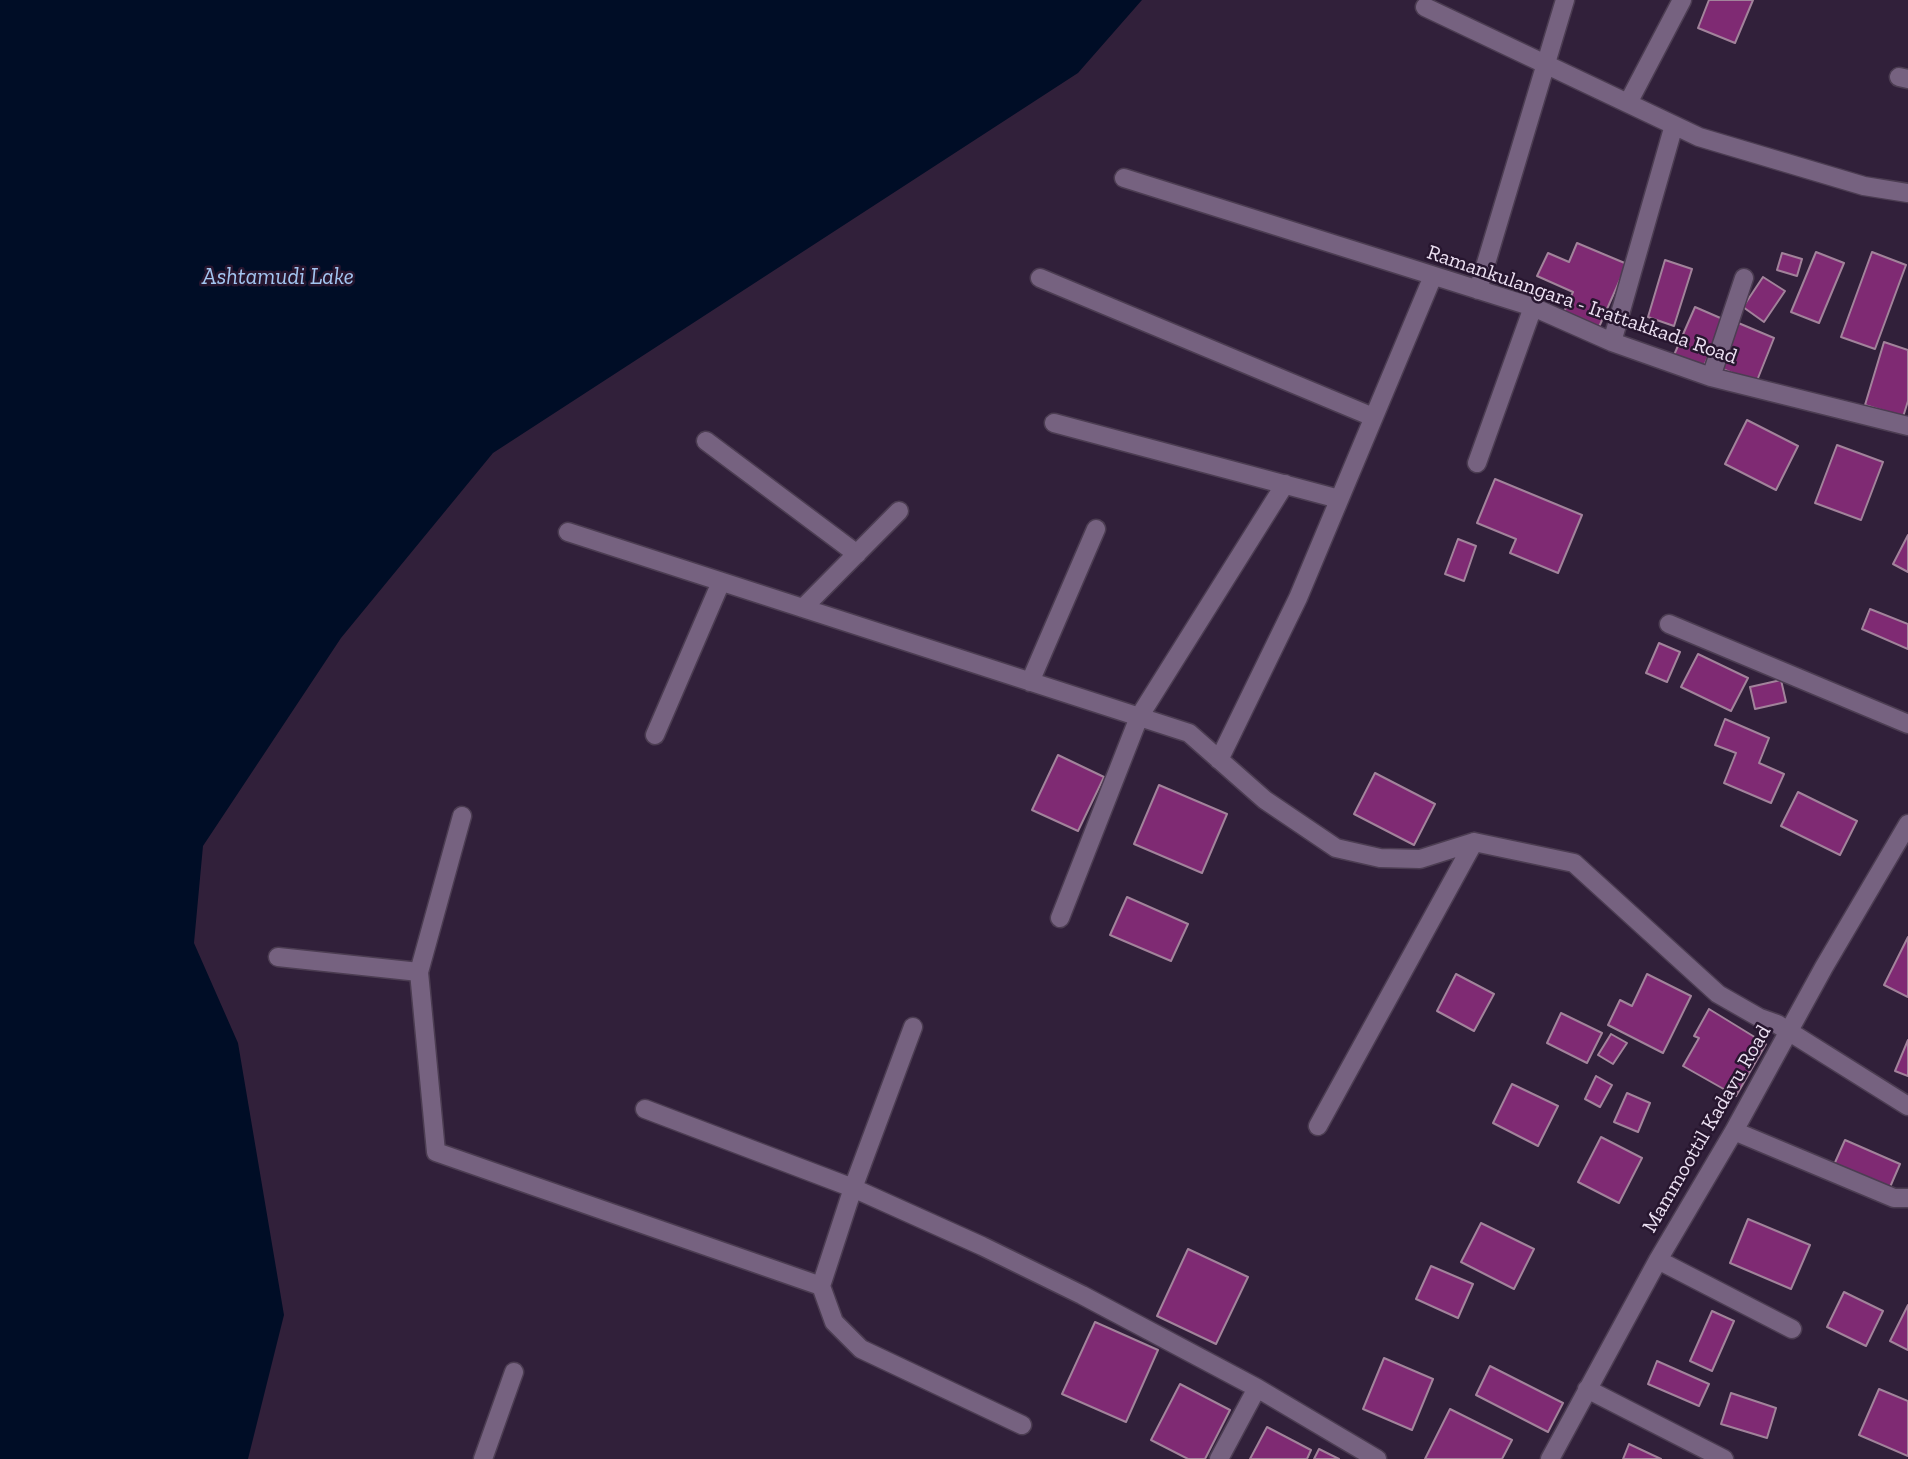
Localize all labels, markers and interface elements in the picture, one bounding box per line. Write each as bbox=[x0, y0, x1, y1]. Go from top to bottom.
street label: Ramankulangara - Irattakkada Road bbox=[1424, 240, 1740, 370]
water label: Ashtamudi Lake bbox=[202, 263, 354, 291]
street label: Mammoottil Kadavu Road bbox=[1637, 1021, 1777, 1237]

